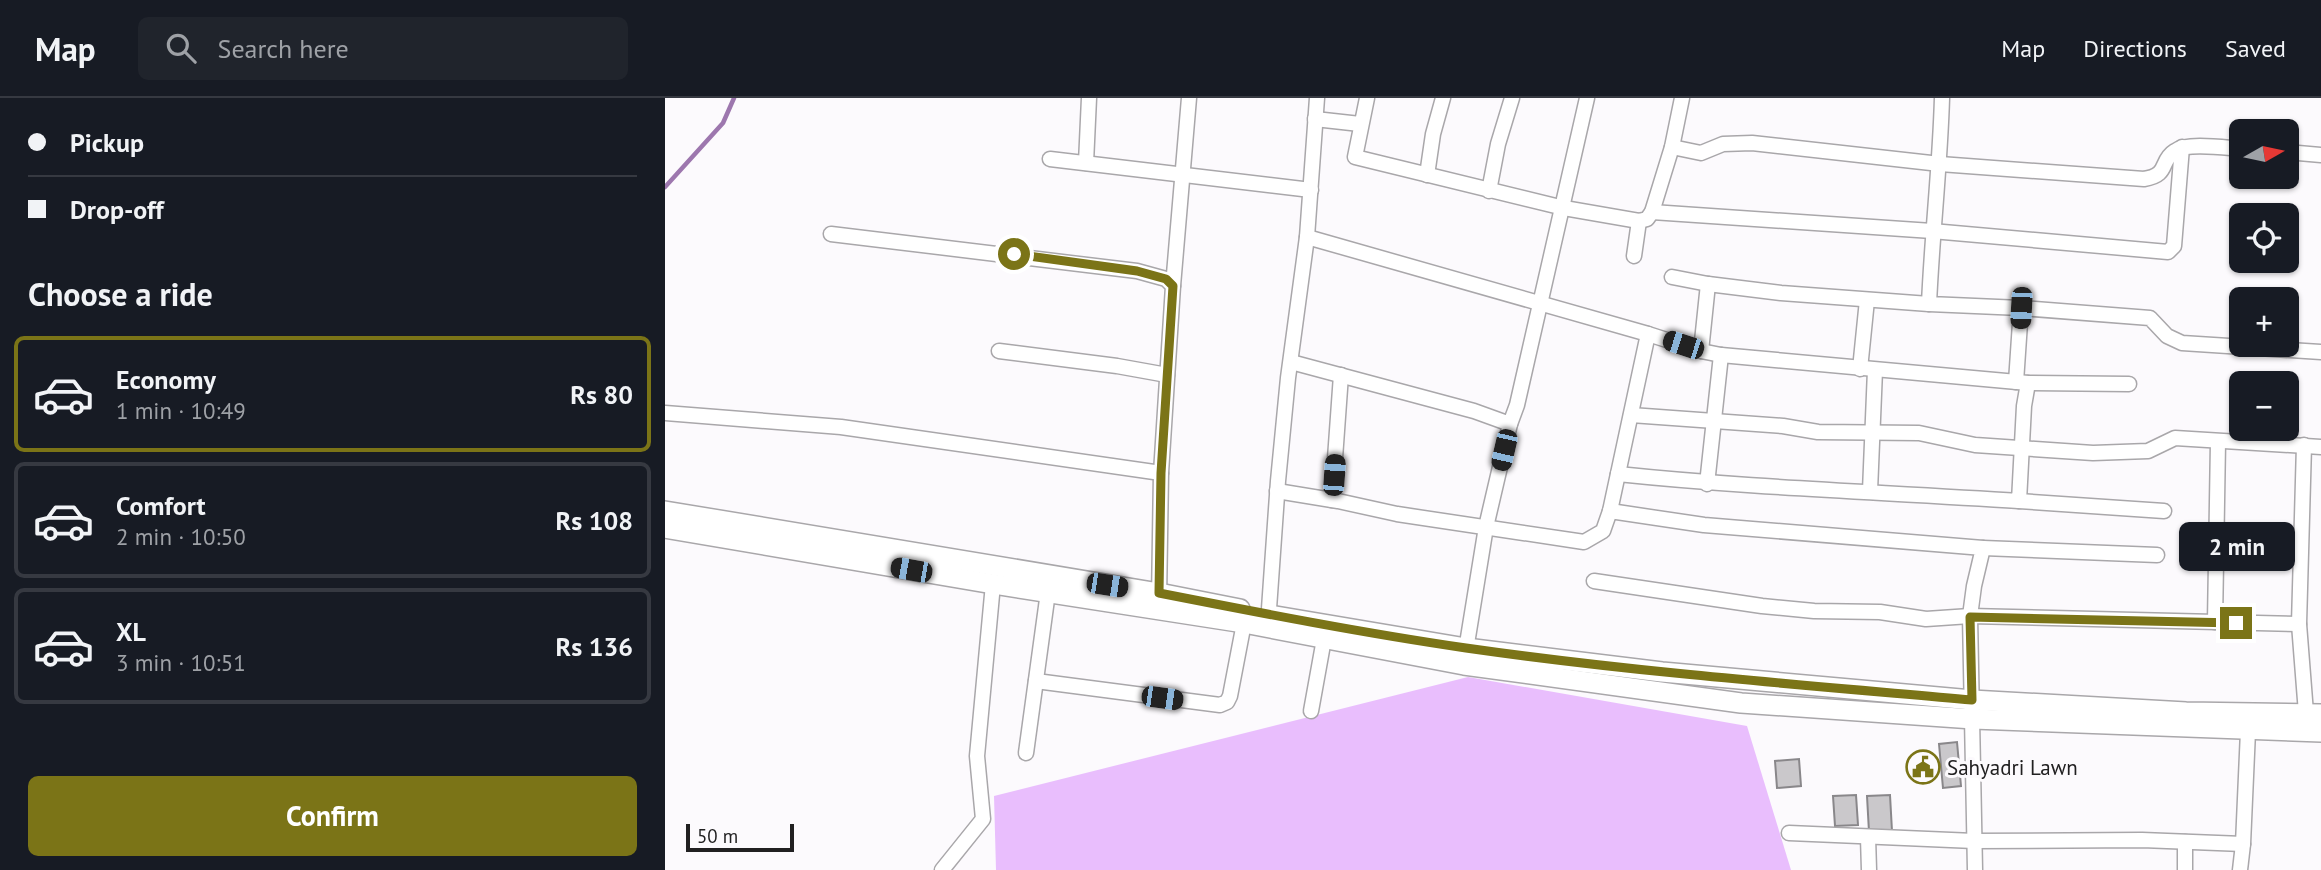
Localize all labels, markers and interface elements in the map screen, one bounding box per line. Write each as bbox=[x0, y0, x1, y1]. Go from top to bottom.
search box bbox=[138, 17, 628, 80]
text: Map bbox=[35, 27, 96, 70]
icon: search bbox=[162, 29, 200, 67]
text: Search here bbox=[218, 32, 349, 65]
text: Map bbox=[2001, 33, 2045, 64]
text: Directions bbox=[2083, 33, 2187, 64]
text: Saved bbox=[2225, 33, 2286, 64]
north arrow bbox=[2229, 119, 2299, 189]
map controls bbox=[2229, 119, 2299, 441]
text: Pickup bbox=[70, 126, 144, 159]
text: Drop-off bbox=[70, 193, 164, 226]
button: locate bbox=[2229, 203, 2299, 273]
route start bbox=[998, 238, 1030, 270]
text: Choose a ride bbox=[28, 273, 213, 315]
car bbox=[2010, 286, 2033, 330]
button: + bbox=[2229, 287, 2299, 357]
car bbox=[1660, 329, 1707, 361]
icon: car bbox=[32, 363, 95, 426]
text: Economy bbox=[116, 363, 216, 396]
button: − bbox=[2229, 371, 2299, 441]
text: Rs 80 bbox=[570, 378, 633, 411]
text: 1 min · 10:49 bbox=[116, 396, 246, 425]
car bbox=[1490, 427, 1519, 473]
car bbox=[1323, 453, 1346, 497]
icon: car bbox=[32, 489, 95, 552]
text: Comfort bbox=[116, 489, 206, 522]
text: Rs 108 bbox=[556, 504, 633, 537]
text: 2 min · 10:50 bbox=[116, 522, 246, 551]
callout: 2 min bbox=[2178, 522, 2294, 570]
text: 2 min bbox=[2209, 532, 2265, 561]
car bbox=[889, 556, 934, 584]
car bbox=[1085, 571, 1130, 599]
route end bbox=[2220, 607, 2252, 639]
icon: car bbox=[32, 615, 95, 678]
text: XL bbox=[116, 615, 146, 648]
text: Rs 136 bbox=[556, 630, 633, 663]
text: 3 min · 10:51 bbox=[116, 648, 246, 677]
car bbox=[1140, 685, 1185, 711]
public building icon: Sahyadri Lawn bbox=[1904, 748, 1942, 786]
place label: Sahyadri Lawn bbox=[1947, 754, 2078, 781]
button: Confirm bbox=[28, 776, 637, 856]
scale bar bbox=[686, 821, 795, 853]
text: 50 m bbox=[697, 824, 738, 848]

